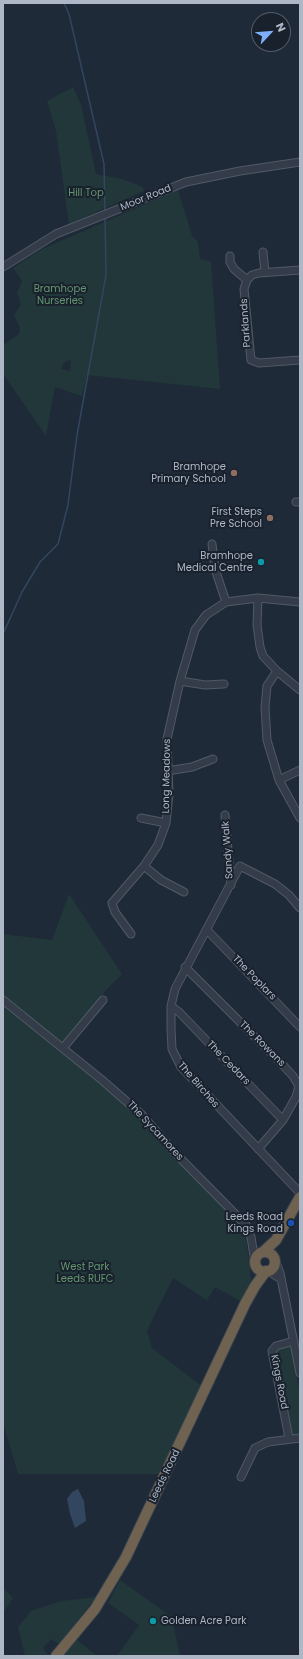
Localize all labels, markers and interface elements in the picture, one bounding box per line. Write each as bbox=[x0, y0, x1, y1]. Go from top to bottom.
north arrow bbox=[251, 12, 291, 52]
text: N bbox=[272, 20, 290, 34]
street label: Moor Road bbox=[119, 182, 173, 214]
park label: Hill Top bbox=[68, 187, 104, 199]
park label: Bramhope Nurseries bbox=[34, 283, 86, 306]
street label: Parklands bbox=[238, 298, 254, 348]
place label: Bramhope Primary School bbox=[151, 461, 226, 484]
marker: Bramhope Primary School bbox=[229, 468, 239, 478]
place label: First Steps Pre School bbox=[210, 506, 262, 530]
marker: First Steps Pre School bbox=[265, 513, 275, 523]
place label: Bramhope Medical Centre bbox=[177, 550, 253, 574]
marker: Bramhope Medical Centre bbox=[256, 557, 266, 567]
street label: Long Meadows bbox=[160, 739, 174, 813]
street label: Sandy Walk bbox=[220, 821, 236, 879]
street label: The Poplars bbox=[230, 953, 278, 1003]
street label: The Rowans bbox=[237, 1019, 287, 1069]
street label: The Cedars bbox=[204, 1038, 252, 1088]
street label: The Birches bbox=[175, 1060, 221, 1110]
street label: The Sycamores bbox=[124, 1099, 186, 1163]
place label: Leeds Road Kings Road bbox=[226, 1211, 283, 1234]
marker: Leeds Road Kings Road bbox=[286, 1218, 296, 1228]
park label: West Park Leeds RUFC bbox=[57, 1261, 113, 1284]
street label: Kings Road bbox=[268, 1354, 290, 1410]
street label: Leeds Road bbox=[147, 1448, 183, 1504]
place label: Golden Acre Park bbox=[161, 1615, 247, 1627]
marker: Golden Acre Park bbox=[148, 1616, 158, 1626]

